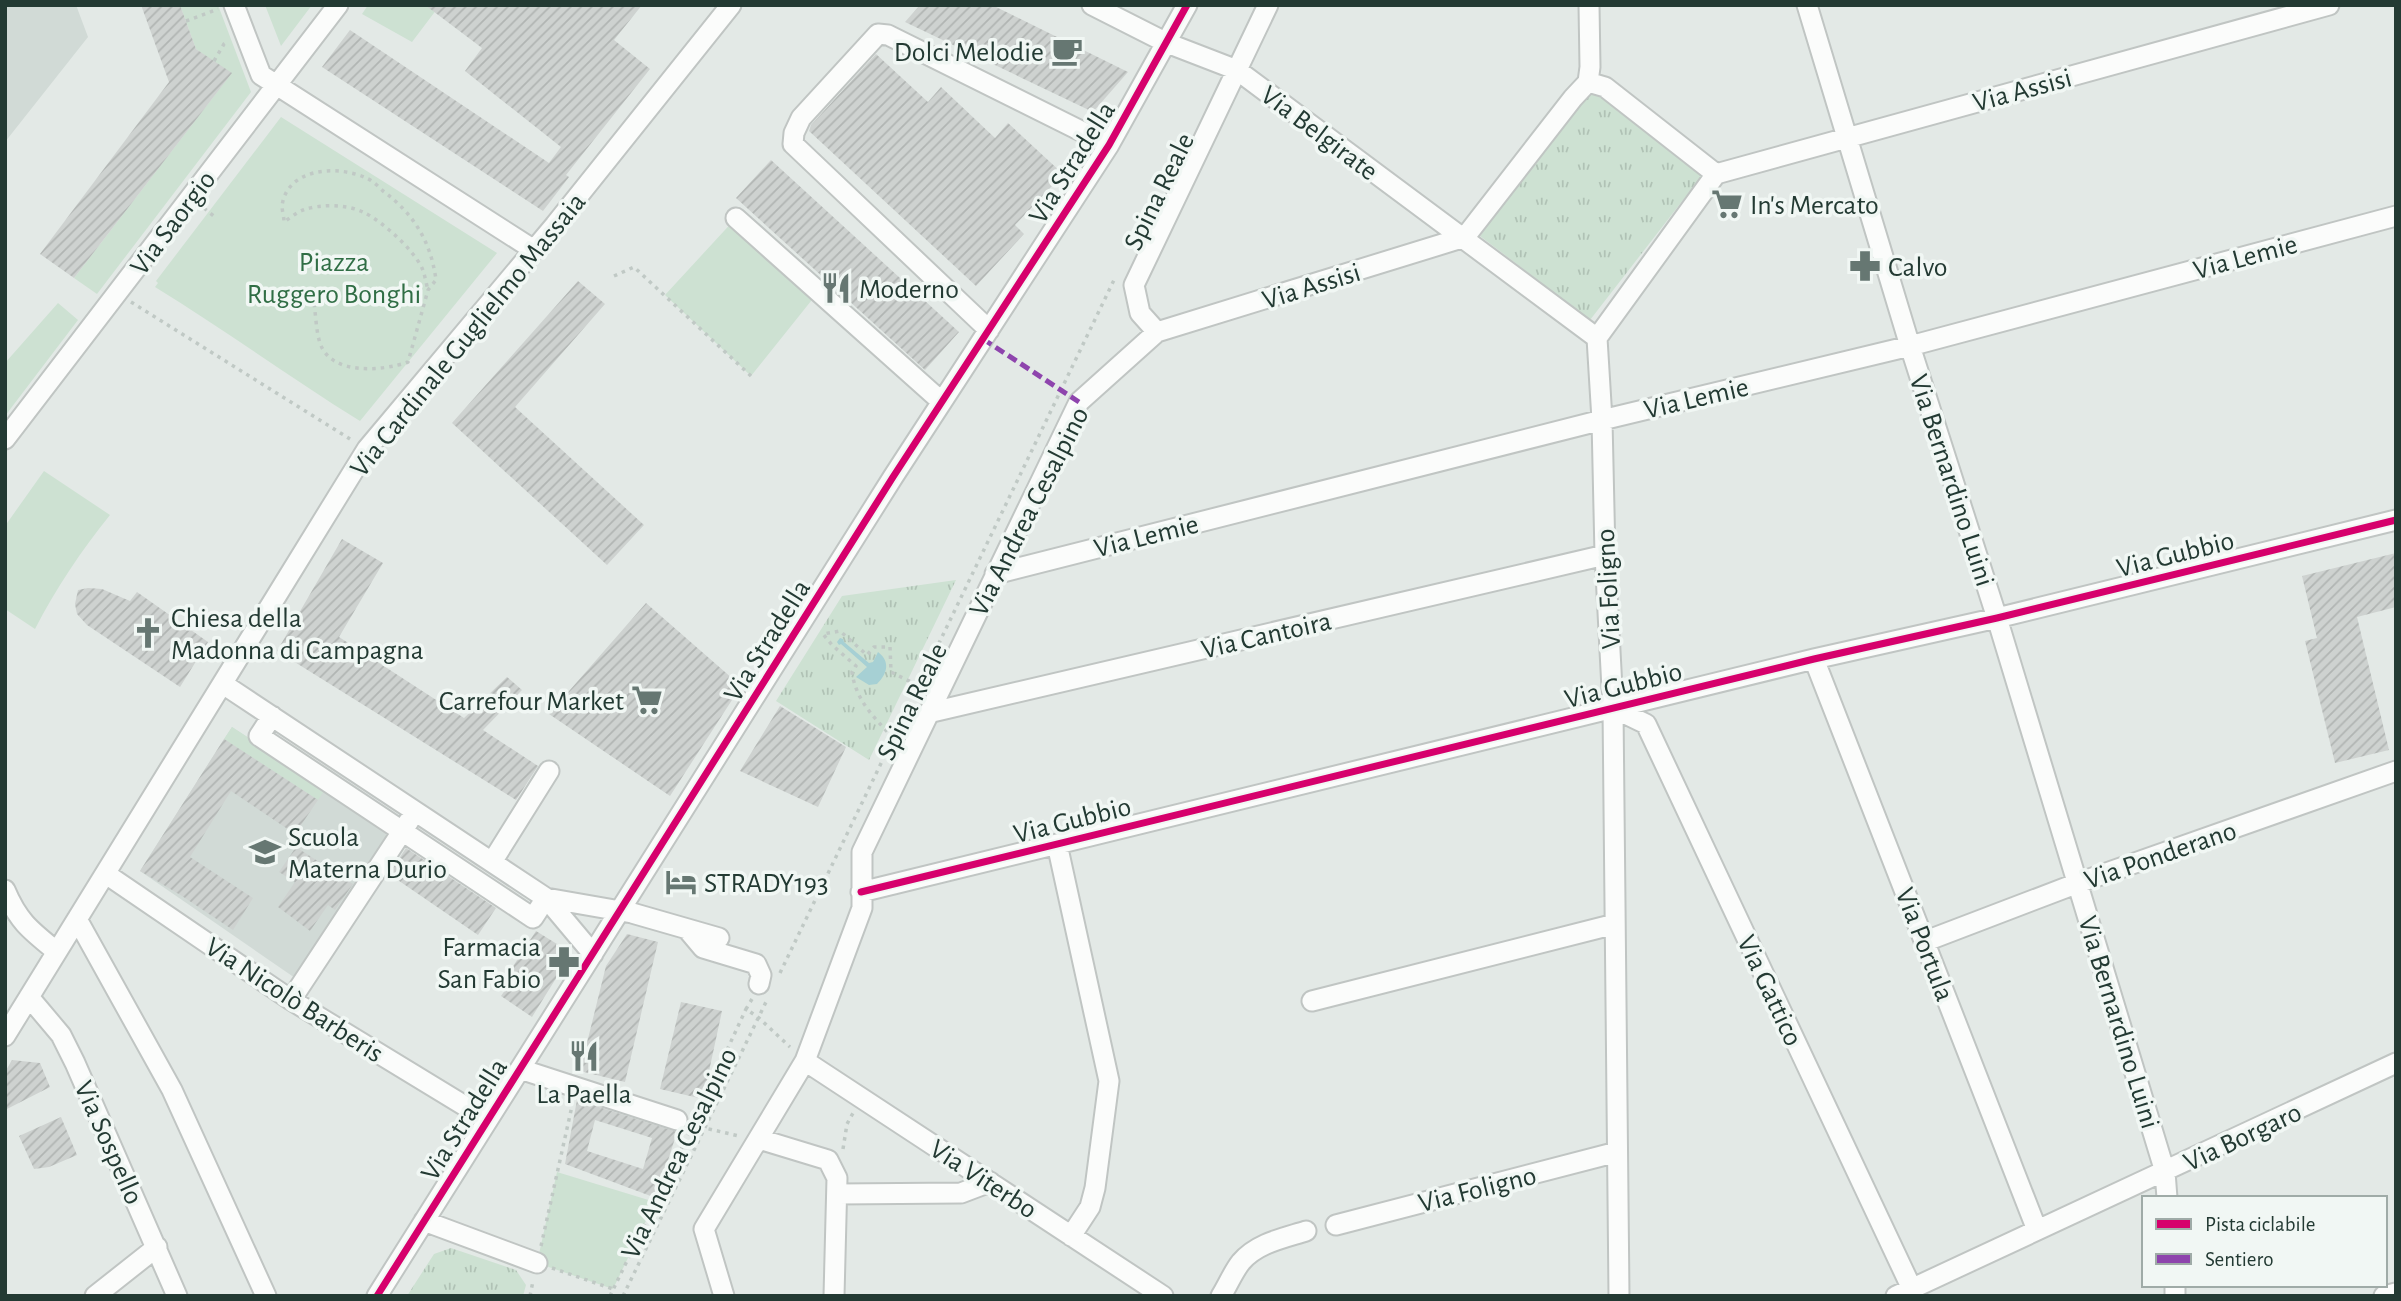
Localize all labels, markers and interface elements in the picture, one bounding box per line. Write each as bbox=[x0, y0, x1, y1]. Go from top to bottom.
cafe icon: Dolci Melodie bbox=[1050, 34, 1084, 68]
place label: Dolci Melodie bbox=[894, 39, 1044, 67]
street label: Via Assisi bbox=[1970, 64, 2075, 118]
street label: Via Belgirate bbox=[1255, 81, 1382, 186]
street label: Via Stradella bbox=[1024, 97, 1121, 229]
street label: Spina Reale bbox=[1119, 129, 1200, 255]
street label: Via Saorgio bbox=[126, 166, 222, 280]
supermarket icon: In's Mercato bbox=[1710, 187, 1744, 221]
street label: Via Cardinale Guglielmo Massaia bbox=[346, 188, 591, 482]
place label: In's Mercato bbox=[1750, 192, 1879, 220]
street label: Via Lemie bbox=[2191, 231, 2301, 285]
park label: Piazza Ruggero Bonghi bbox=[247, 249, 421, 309]
pharmacy icon: Calvo bbox=[1848, 249, 1882, 283]
place label: Calvo bbox=[1888, 254, 1948, 282]
street label: Via Assisi bbox=[1259, 259, 1364, 315]
restaurant icon: Moderno bbox=[819, 271, 853, 305]
place label: Moderno bbox=[859, 276, 959, 304]
street label: Via Bernardino Luini bbox=[1904, 371, 1999, 590]
street label: Via Lemie bbox=[1641, 373, 1751, 425]
street label: Via Andrea Cesalpino bbox=[965, 403, 1095, 621]
street label: Via Lemie bbox=[1091, 510, 1201, 563]
street label: Via Gubbio bbox=[2114, 527, 2237, 583]
street label: Via Foligno bbox=[1592, 528, 1626, 650]
street label: Via Stradella bbox=[719, 575, 816, 707]
place label: Chiesa della Madonna di Campagna bbox=[171, 605, 424, 665]
street label: Via Cantoira bbox=[1199, 607, 1334, 664]
church icon: Chiesa della Madonna di Campagna bbox=[131, 616, 165, 650]
street label: Spina Reale bbox=[872, 639, 953, 765]
street label: Via Gubbio bbox=[1562, 658, 1685, 714]
supermarket icon: Carrefour Market bbox=[630, 683, 664, 717]
place label: Carrefour Market bbox=[439, 688, 624, 716]
street label: Via Gubbio bbox=[1011, 793, 1134, 849]
street label: Via Ponderano bbox=[2081, 817, 2240, 895]
place label: Scuola Materna Durio bbox=[288, 824, 447, 884]
school or university icon: Scuola Materna Durio bbox=[248, 835, 282, 869]
hotel icon: STRADY193 bbox=[664, 865, 698, 899]
place label: STRADY193 bbox=[704, 870, 828, 898]
street label: Via Portula bbox=[1890, 884, 1959, 1005]
street label: Via Bernardino Luini bbox=[2072, 913, 2164, 1132]
street label: Via Gattico bbox=[1731, 931, 1807, 1051]
street label: Via Nicolò Barberis bbox=[200, 933, 388, 1069]
place label: Farmacia San Fabio bbox=[437, 934, 541, 994]
pharmacy icon: Farmacia San Fabio bbox=[547, 945, 581, 979]
restaurant icon: La Paella bbox=[567, 1039, 601, 1073]
street label: Via Andrea Cesalpino bbox=[617, 1044, 743, 1264]
street label: Via Stradella bbox=[416, 1054, 513, 1186]
street label: Via Sospello bbox=[69, 1077, 148, 1209]
place label: La Paella bbox=[536, 1081, 632, 1109]
street label: Via Borgaro bbox=[2180, 1098, 2306, 1177]
street label: Via Viterbo bbox=[924, 1135, 1041, 1224]
street label: Via Foligno bbox=[1416, 1162, 1539, 1218]
legend bbox=[2142, 1196, 2387, 1287]
text: Pista ciclabile bbox=[2205, 1214, 2316, 1235]
text: Sentiero bbox=[2205, 1249, 2274, 1270]

